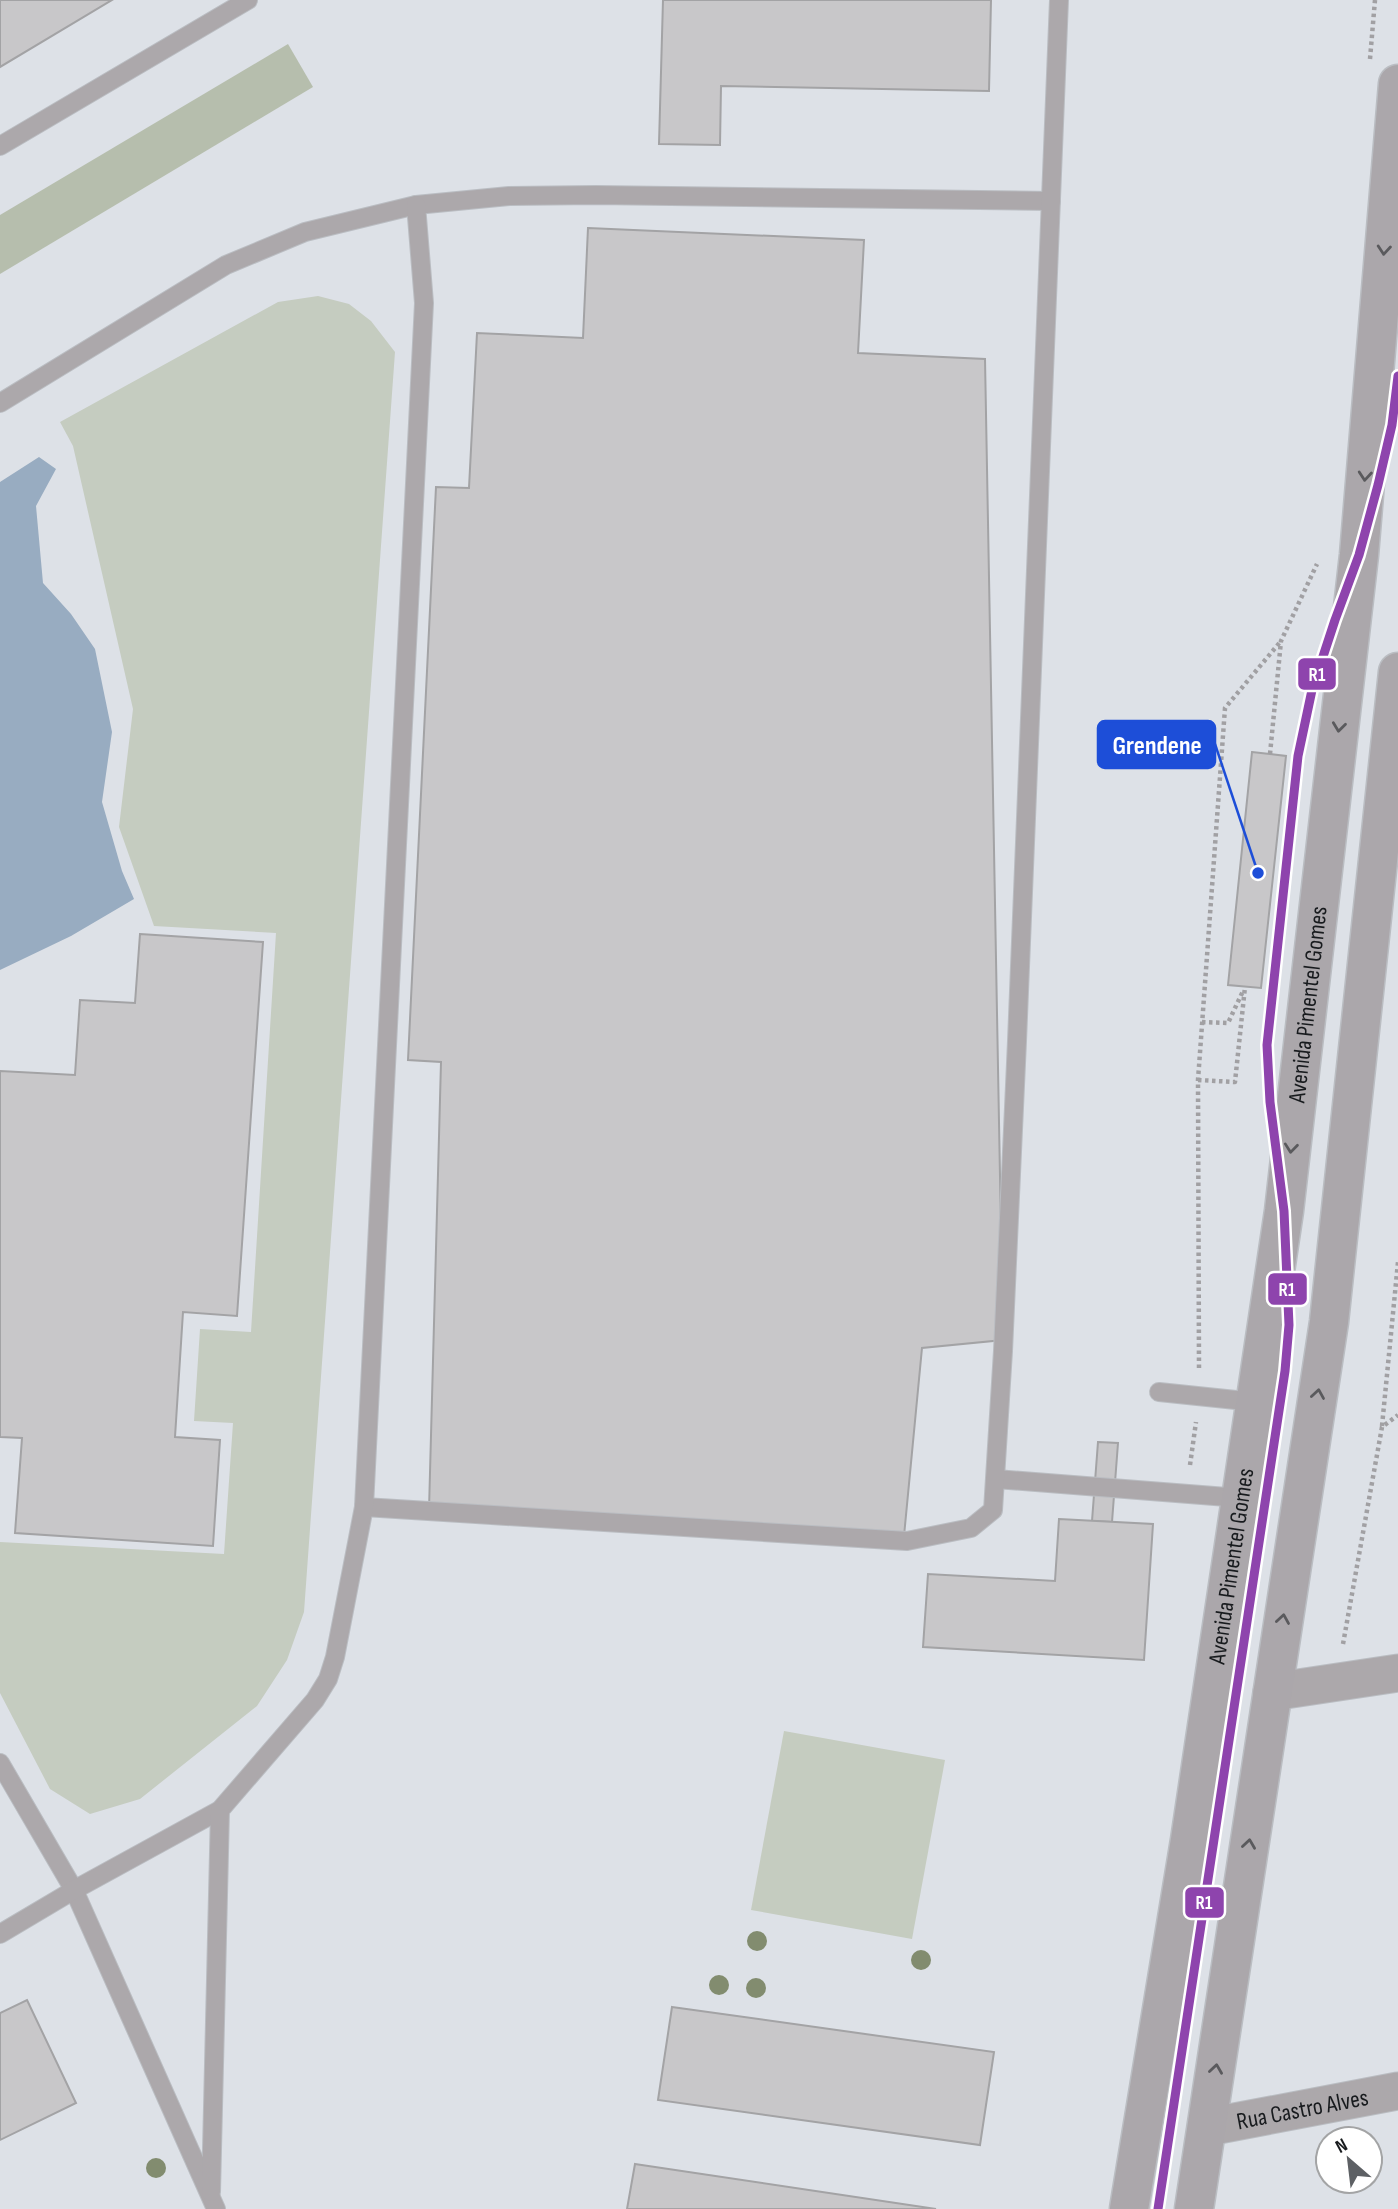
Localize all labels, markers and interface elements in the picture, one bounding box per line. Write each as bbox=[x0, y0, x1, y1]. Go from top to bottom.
one-way arrow bbox=[1377, 245, 1392, 256]
one-way arrow bbox=[1358, 471, 1373, 482]
line badge: R1 bbox=[1297, 657, 1337, 691]
text: R1 bbox=[1309, 664, 1326, 687]
callout: Grendene bbox=[1098, 721, 1215, 768]
one-way arrow bbox=[1331, 721, 1346, 733]
text: Grendene bbox=[1112, 731, 1202, 762]
street label: Avenida Pimentel Gomes bbox=[1282, 905, 1334, 1105]
one-way arrow bbox=[1284, 1143, 1299, 1154]
line badge: R1 bbox=[1267, 1272, 1308, 1306]
text: R1 bbox=[1279, 1279, 1296, 1302]
one-way arrow bbox=[1310, 1388, 1325, 1400]
street label: Avenida Pimentel Gomes bbox=[1202, 1466, 1260, 1667]
one-way arrow bbox=[1275, 1613, 1290, 1625]
one-way arrow bbox=[1242, 1838, 1257, 1850]
line badge: R1 bbox=[1184, 1886, 1225, 1919]
text: R1 bbox=[1196, 1892, 1213, 1915]
one-way arrow bbox=[1208, 2063, 1223, 2075]
street label: Rua Castro Alves bbox=[1234, 2083, 1371, 2136]
north arrow bbox=[1314, 2125, 1384, 2195]
text: N bbox=[1332, 2134, 1352, 2159]

